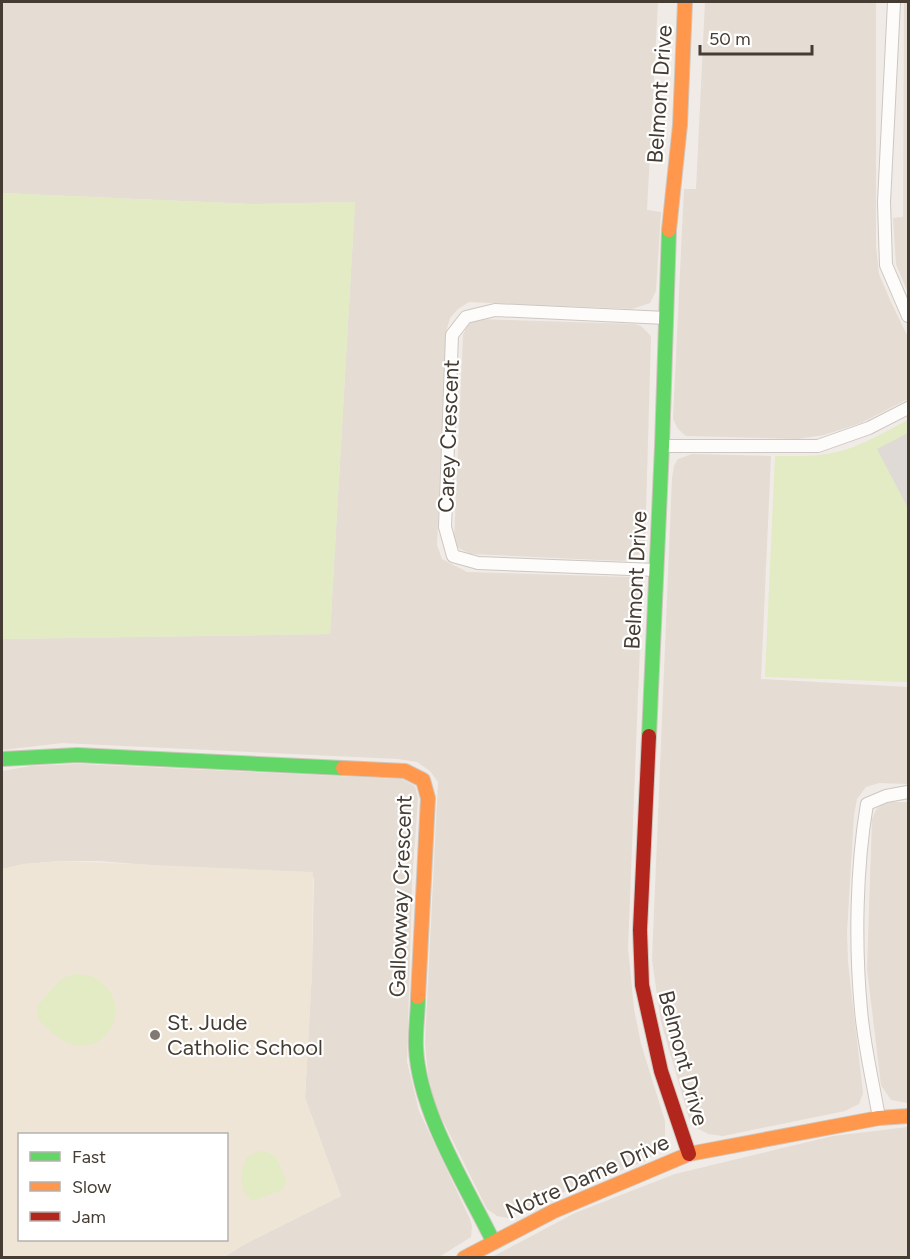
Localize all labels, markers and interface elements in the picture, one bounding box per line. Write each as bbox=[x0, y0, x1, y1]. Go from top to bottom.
scale bar bbox=[700, 18, 812, 56]
street label: Belmont Drive bbox=[641, 24, 678, 164]
text: 50 m bbox=[709, 28, 751, 50]
street label: Carey Crescent bbox=[432, 359, 465, 513]
street label: Belmont Drive bbox=[618, 510, 653, 650]
street label: Gallowway Crescent bbox=[383, 794, 418, 998]
street label: Belmont Drive bbox=[653, 988, 715, 1129]
place label: St. Jude Catholic School bbox=[167, 1009, 323, 1061]
marker: St. Jude Catholic School bbox=[148, 1028, 162, 1042]
street label: Notre Dame Drive bbox=[501, 1128, 673, 1225]
legend bbox=[18, 1133, 228, 1241]
text: Fast bbox=[72, 1146, 106, 1168]
text: Slow bbox=[72, 1176, 111, 1198]
text: Jam bbox=[72, 1206, 106, 1228]

